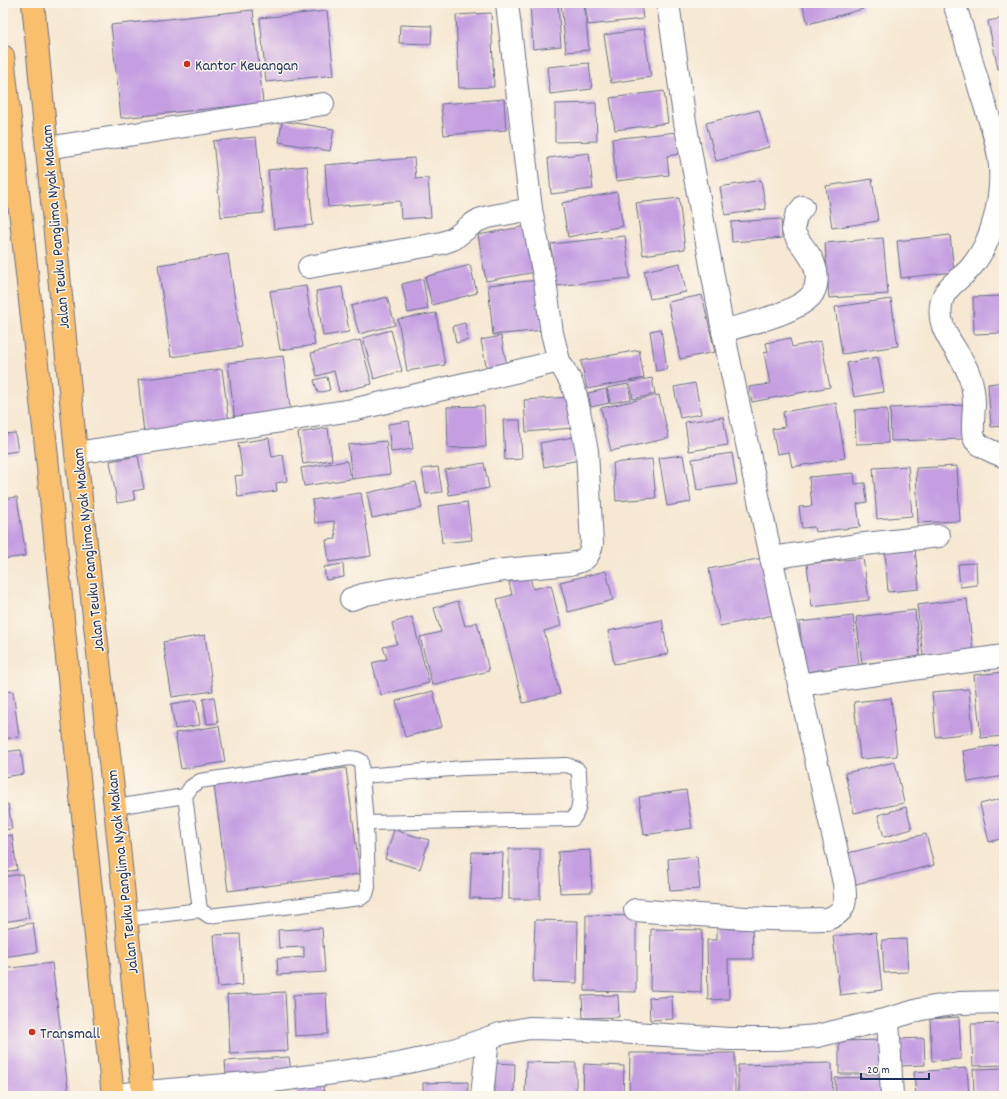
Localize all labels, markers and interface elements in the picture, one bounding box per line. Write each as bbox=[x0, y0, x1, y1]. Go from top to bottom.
place label: Kantor Keuangan bbox=[195, 55, 298, 78]
marker: Kantor Keuangan bbox=[182, 59, 192, 69]
street label: Jalan Teuku Panglima Nyak Makam bbox=[36, 124, 77, 330]
street label: Jalan Teuku Panglima Nyak Makam bbox=[67, 446, 112, 653]
street label: Jalan Teuku Panglima Nyak Makam bbox=[101, 768, 146, 975]
place label: Transmall bbox=[40, 1023, 100, 1046]
marker: Transmall bbox=[27, 1027, 37, 1037]
scale bar bbox=[861, 1055, 929, 1081]
text: 20 m bbox=[867, 1062, 890, 1079]

